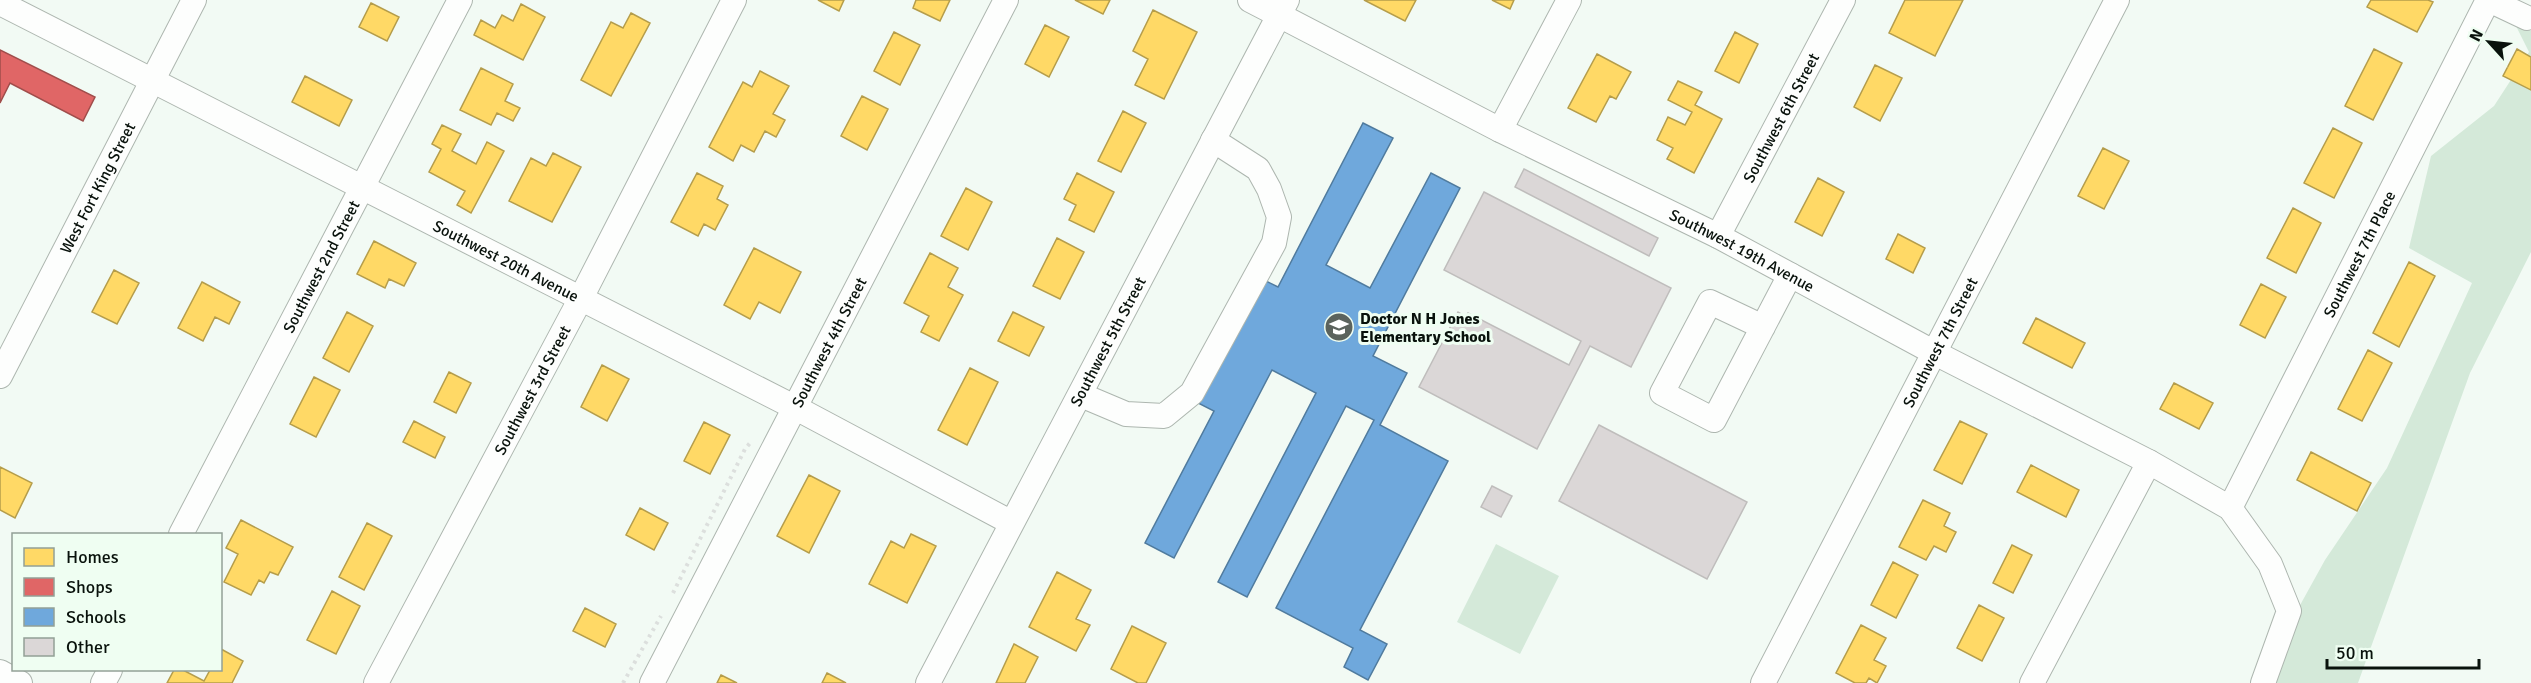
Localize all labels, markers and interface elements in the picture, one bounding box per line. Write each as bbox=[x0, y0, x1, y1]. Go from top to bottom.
north arrow bbox=[2459, 12, 2519, 72]
text: N bbox=[2465, 26, 2488, 45]
street label: Southwest 6th Street bbox=[1739, 49, 1824, 186]
street label: West Fort King Street bbox=[56, 119, 140, 257]
street label: Southwest 7th Place bbox=[2319, 188, 2400, 321]
street label: Southwest 2nd Street bbox=[279, 197, 365, 336]
street label: Southwest 19th Avenue bbox=[1666, 205, 1818, 297]
street label: Southwest 20th Avenue bbox=[430, 216, 582, 307]
street label: Southwest 5th Street bbox=[1066, 273, 1151, 410]
street label: Southwest 4th Street bbox=[788, 274, 872, 411]
street label: Southwest 7th Street bbox=[1899, 274, 1983, 411]
place label: Doctor N H Jones Elementary School bbox=[1360, 309, 1491, 347]
school or university icon: Doctor N H Jones Elementary School bbox=[1323, 311, 1355, 343]
street label: Southwest 3rd Street bbox=[490, 322, 576, 459]
legend bbox=[12, 533, 222, 671]
text: Homes bbox=[66, 546, 119, 568]
text: Shops bbox=[66, 576, 113, 598]
text: Schools bbox=[66, 606, 126, 628]
scale bar bbox=[2327, 632, 2478, 670]
text: Other bbox=[66, 636, 110, 658]
text: 50 m bbox=[2336, 642, 2374, 664]

